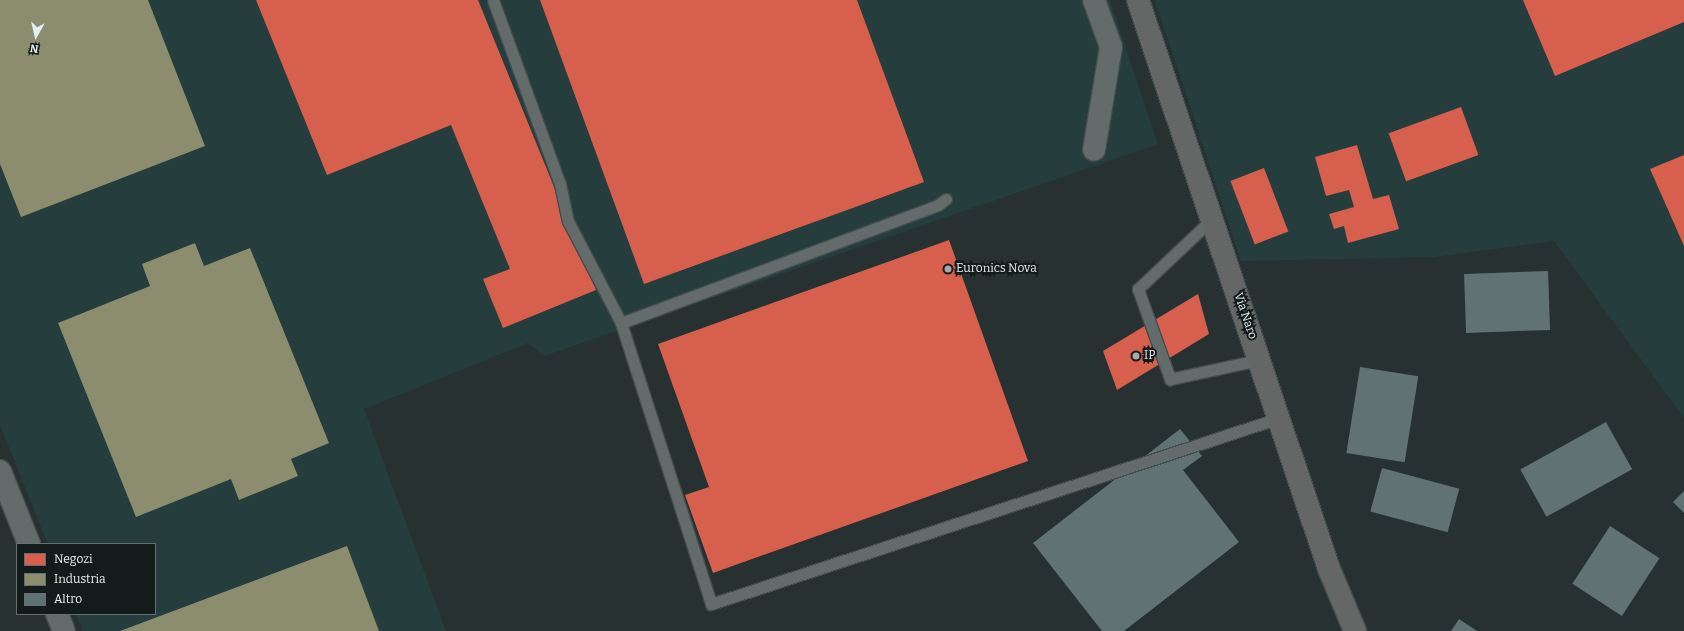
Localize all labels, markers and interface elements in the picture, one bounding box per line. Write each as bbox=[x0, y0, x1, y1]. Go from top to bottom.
north arrow bbox=[16, 16, 56, 56]
text: N bbox=[29, 41, 39, 55]
place label: Euronics Nova bbox=[956, 262, 1037, 276]
marker: Euronics Nova bbox=[943, 264, 953, 274]
street label: Via Naro bbox=[1230, 291, 1260, 341]
place label: IP bbox=[1144, 349, 1155, 363]
marker: IP bbox=[1131, 351, 1141, 361]
legend bbox=[16, 543, 156, 615]
text: Negozi bbox=[54, 552, 93, 566]
text: Industria bbox=[54, 572, 106, 586]
text: Altro bbox=[54, 592, 82, 606]

